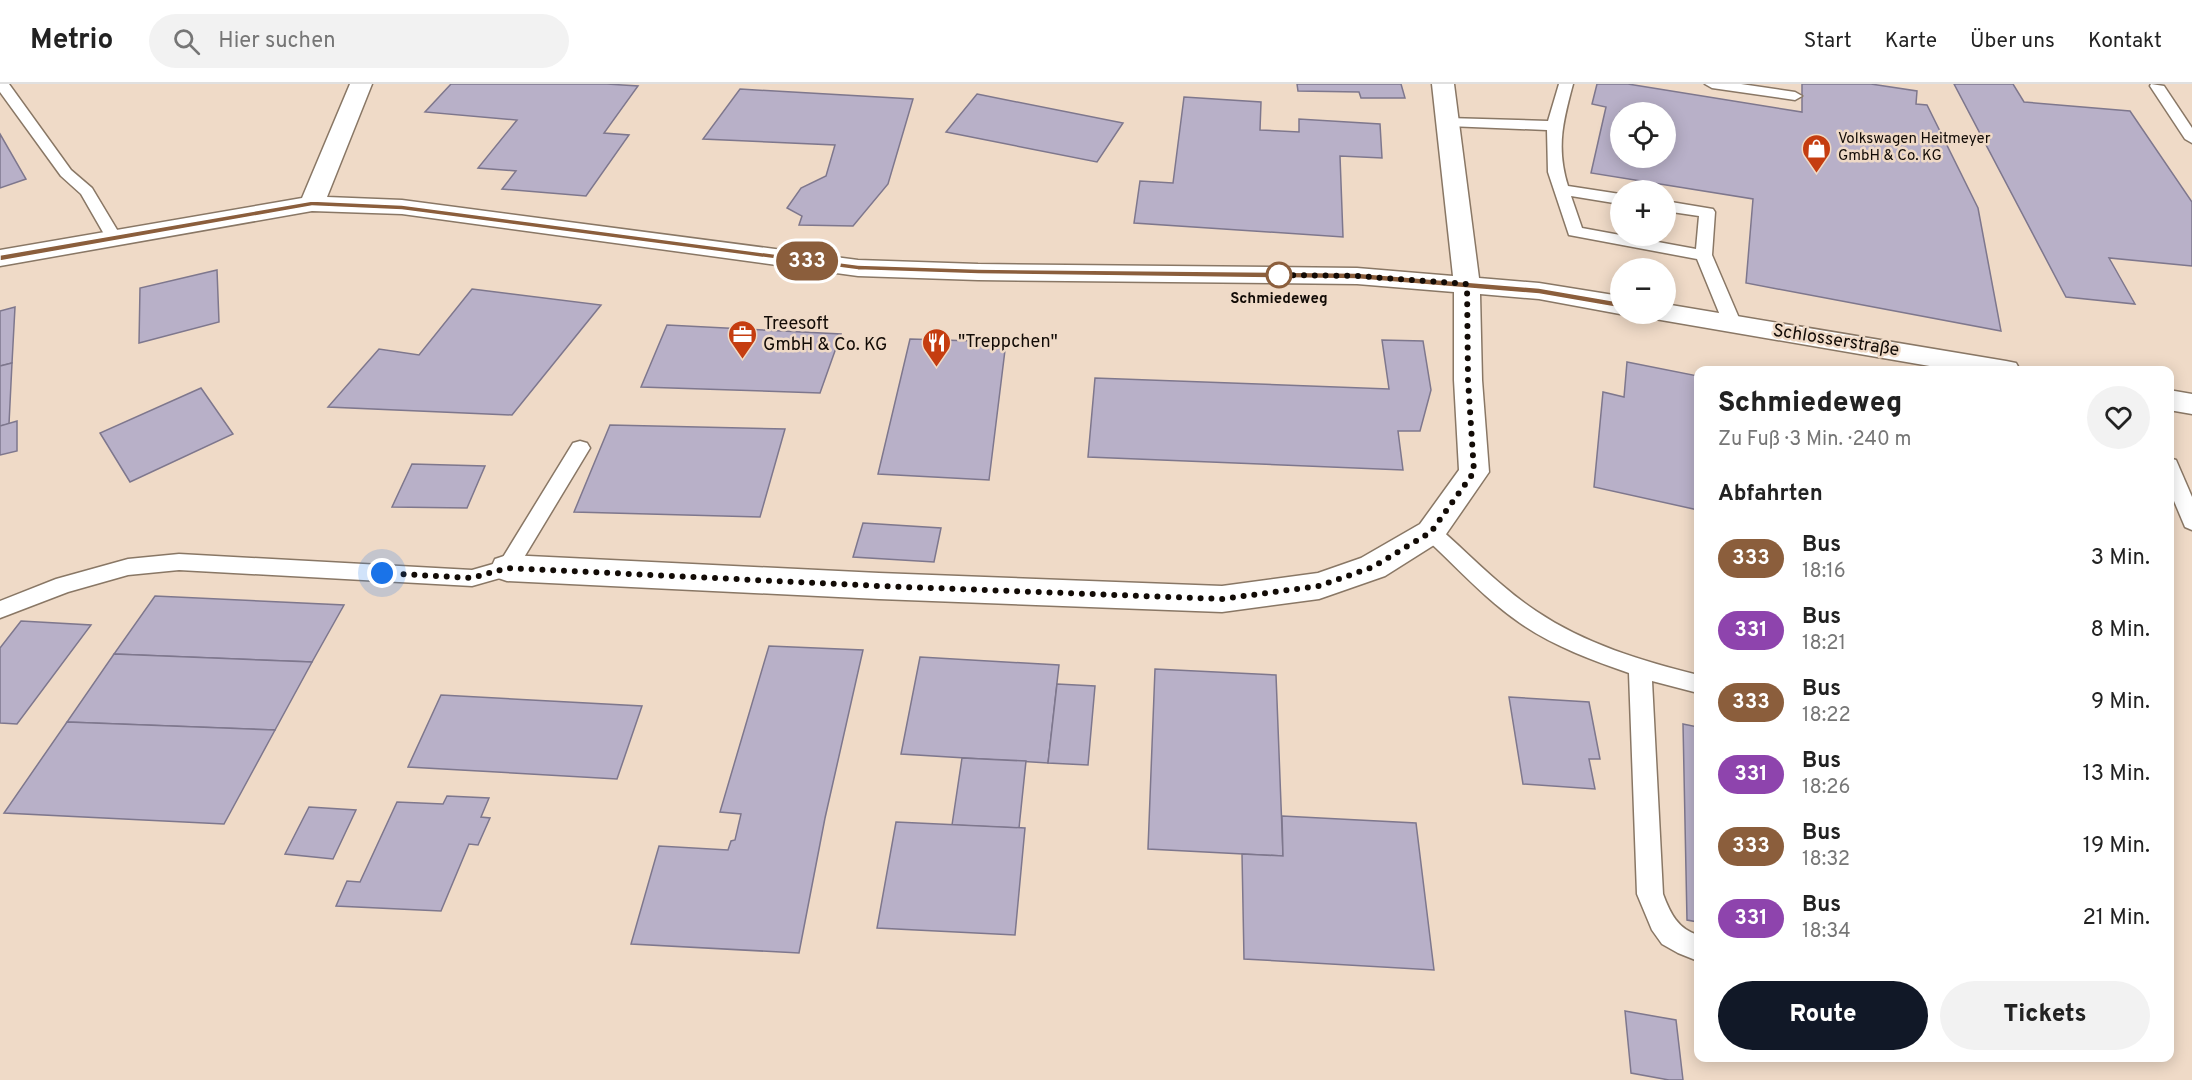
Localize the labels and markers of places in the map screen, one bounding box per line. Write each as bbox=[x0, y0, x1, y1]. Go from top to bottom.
place label: Volkswagen Heitmeyer GmbH & Co. KG bbox=[1838, 130, 1991, 166]
shop icon: Volkswagen Heitmeyer GmbH & Co. KG bbox=[1801, 132, 1833, 174]
marker: Schmiedeweg bbox=[1266, 262, 1292, 288]
place label: Schmiedeweg bbox=[1230, 290, 1328, 309]
place label: Treesoft GmbH & Co. KG bbox=[763, 313, 888, 357]
office icon: Treesoft GmbH & Co. KG bbox=[726, 318, 758, 360]
restaurant icon: "Treppchen" bbox=[921, 326, 953, 368]
place label: "Treppchen" bbox=[958, 331, 1058, 354]

